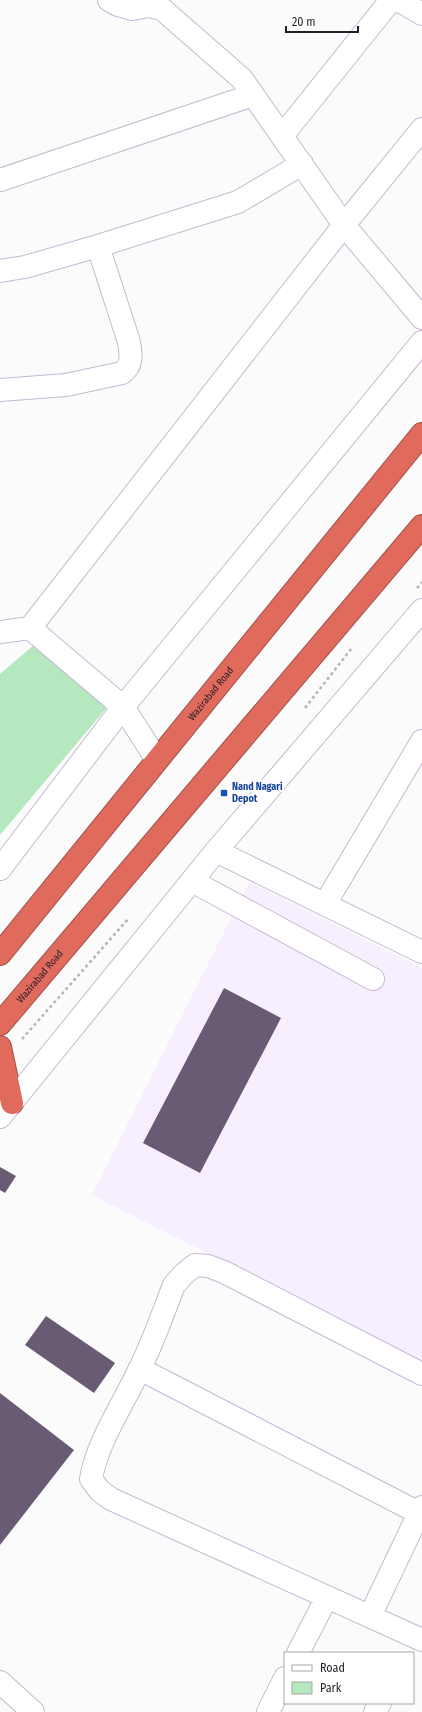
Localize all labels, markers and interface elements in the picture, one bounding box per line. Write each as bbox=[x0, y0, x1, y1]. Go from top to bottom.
scale bar bbox=[286, 8, 358, 34]
text: 20 m bbox=[292, 15, 316, 29]
street label: Wazirabad Road bbox=[186, 665, 236, 723]
place label: Nand Nagari Depot bbox=[232, 781, 283, 805]
marker: Nand Nagari Depot bbox=[219, 788, 229, 798]
street label: Wazirabad Road bbox=[14, 948, 66, 1005]
legend bbox=[284, 1652, 414, 1704]
text: Road bbox=[320, 1661, 345, 1675]
text: Park bbox=[320, 1681, 342, 1695]

